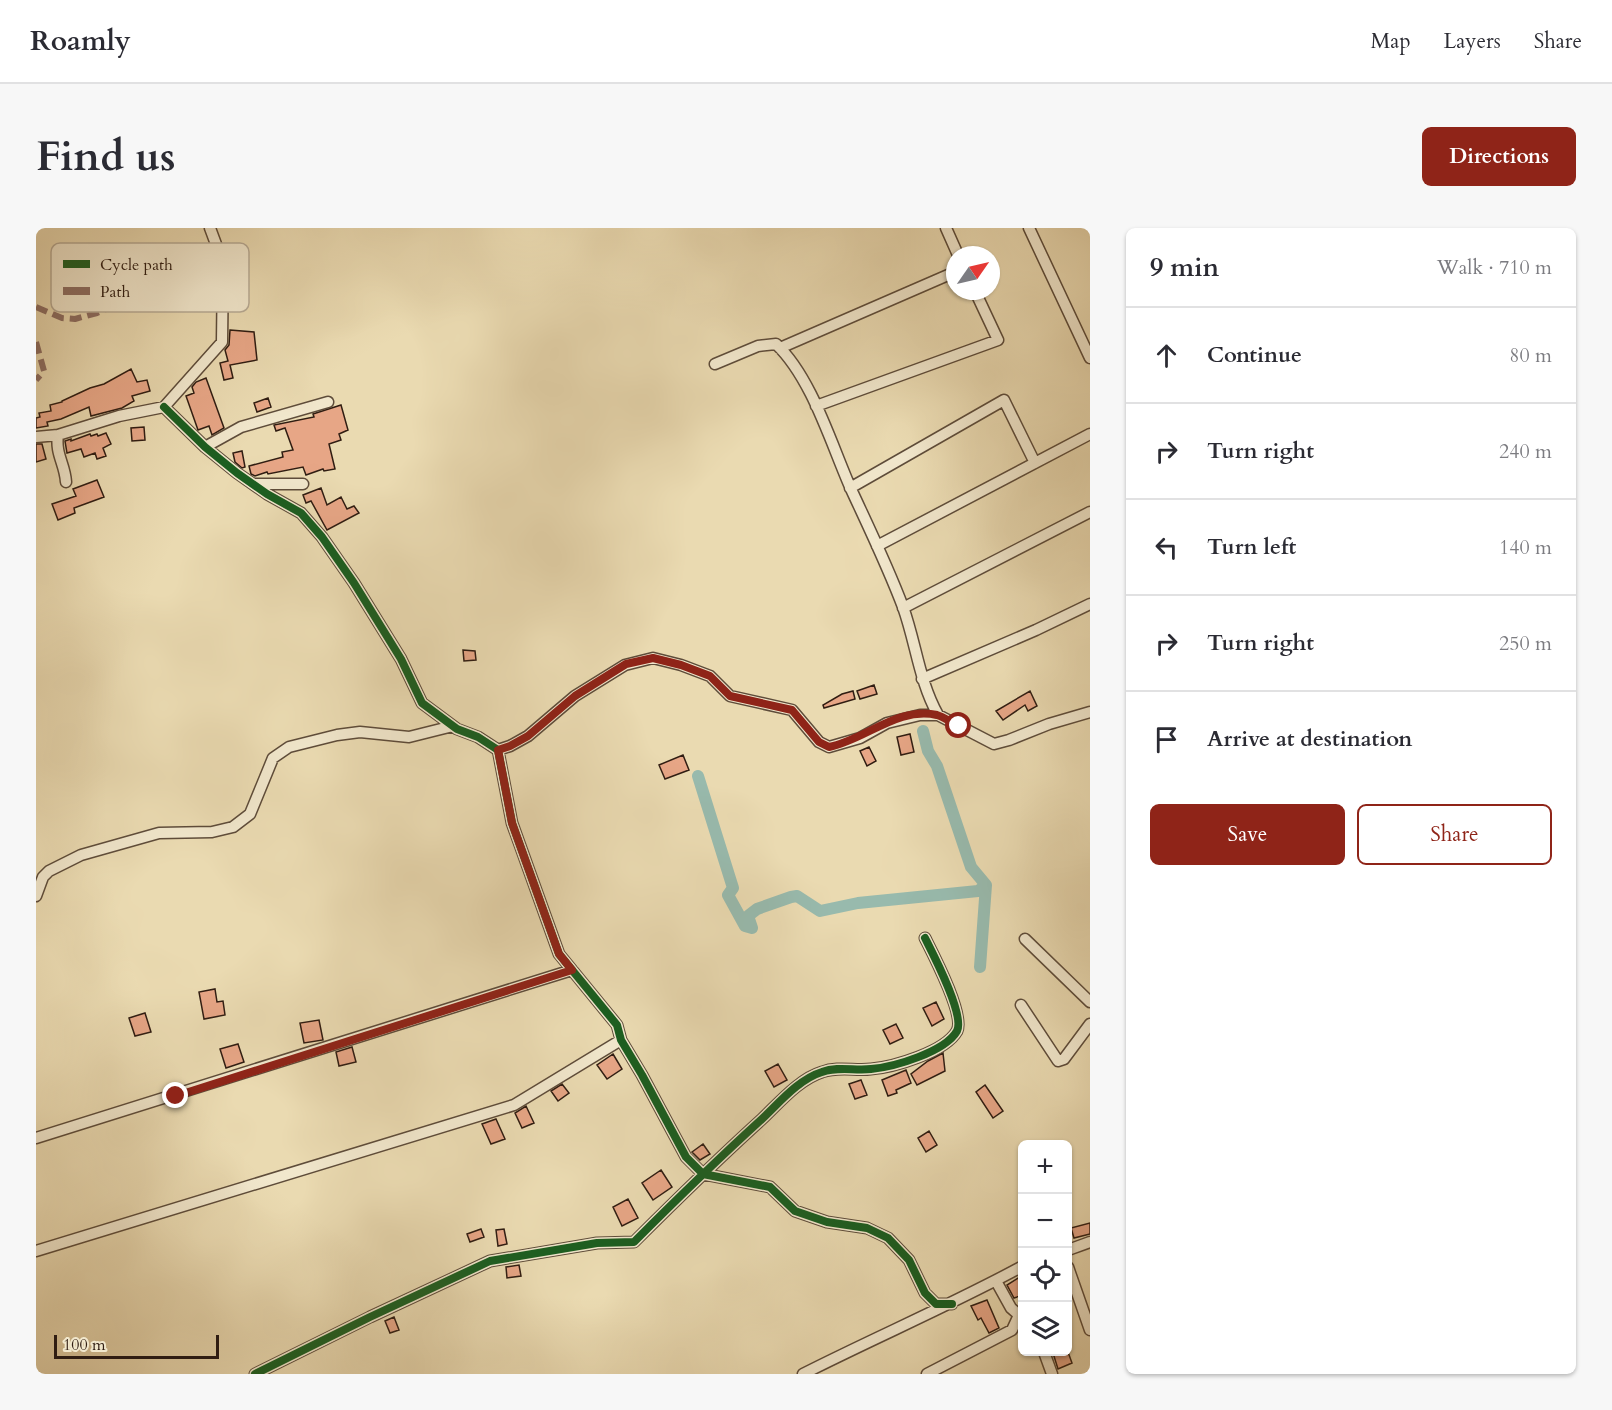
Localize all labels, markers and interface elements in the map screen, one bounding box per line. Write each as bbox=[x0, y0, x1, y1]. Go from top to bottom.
text: Roamly bbox=[30, 22, 131, 60]
text: Map bbox=[1371, 27, 1411, 56]
text: Layers bbox=[1444, 27, 1501, 56]
text: Share bbox=[1534, 27, 1582, 56]
button: Directions bbox=[1422, 127, 1576, 186]
text: Find us bbox=[36, 128, 176, 185]
legend bbox=[51, 243, 249, 312]
north arrow bbox=[946, 246, 1000, 300]
text: 9 min bbox=[1150, 250, 1219, 285]
text: Cycle path bbox=[100, 254, 173, 276]
text: Walk · 710 m bbox=[1437, 254, 1552, 281]
text: Path bbox=[100, 281, 130, 303]
icon: ahead bbox=[1150, 339, 1183, 372]
text: Continue bbox=[1207, 340, 1302, 370]
text: 80 m bbox=[1509, 342, 1552, 369]
icon: right bbox=[1150, 435, 1183, 468]
text: Turn right bbox=[1207, 436, 1314, 466]
text: 240 m bbox=[1499, 438, 1552, 465]
icon: left bbox=[1150, 531, 1183, 564]
text: Turn left bbox=[1207, 532, 1296, 562]
text: 140 m bbox=[1499, 534, 1552, 561]
icon: right bbox=[1150, 627, 1183, 660]
text: Turn right bbox=[1207, 628, 1314, 658]
text: 250 m bbox=[1499, 630, 1552, 657]
route start bbox=[945, 712, 971, 738]
icon: arrive bbox=[1150, 723, 1183, 756]
text: Arrive at destination bbox=[1207, 724, 1412, 754]
button: Save bbox=[1150, 804, 1345, 865]
button: Share bbox=[1357, 804, 1552, 865]
route end bbox=[162, 1082, 188, 1108]
map controls bbox=[1018, 1140, 1072, 1356]
button: + bbox=[1018, 1140, 1072, 1194]
button: − bbox=[1018, 1194, 1072, 1248]
button: locate bbox=[1018, 1248, 1072, 1302]
button: layers bbox=[1018, 1302, 1072, 1356]
scale bar bbox=[54, 1332, 219, 1360]
text: 100 m bbox=[63, 1334, 105, 1356]

